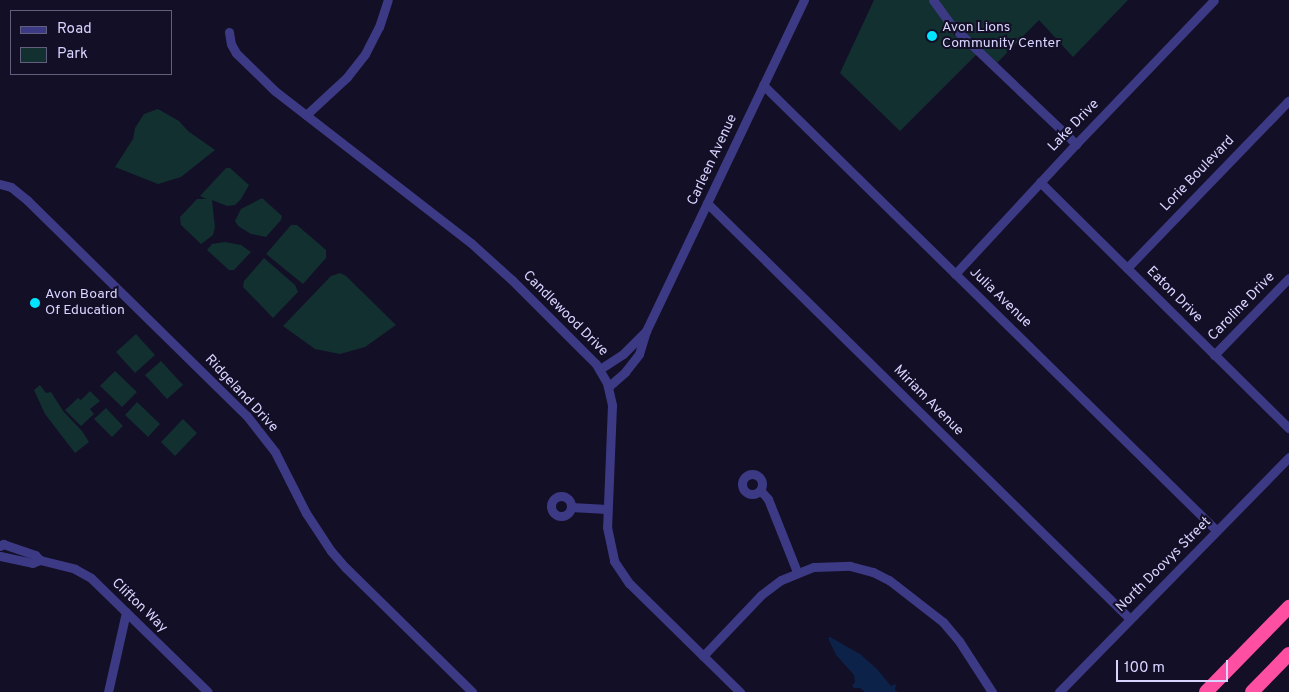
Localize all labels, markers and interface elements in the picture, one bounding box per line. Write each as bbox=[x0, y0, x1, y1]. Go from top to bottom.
legend bbox=[10, 10, 172, 75]
text: Road bbox=[57, 20, 92, 39]
place label: Avon Lions Community Center bbox=[942, 20, 1061, 52]
marker: Avon Lions Community Center bbox=[926, 30, 938, 42]
text: Park bbox=[57, 45, 88, 64]
street label: Lake Drive bbox=[1045, 96, 1103, 156]
street label: Carleen Avenue bbox=[684, 112, 742, 208]
street label: Lorie Boulevard bbox=[1158, 133, 1238, 215]
street label: Eaton Drive bbox=[1142, 263, 1206, 327]
street label: Julia Avenue bbox=[965, 264, 1035, 332]
street label: Candlewood Drive bbox=[519, 268, 611, 360]
street label: Caroline Drive bbox=[1205, 269, 1279, 345]
place label: Avon Board Of Education bbox=[45, 287, 125, 320]
marker: Avon Board Of Education bbox=[29, 297, 41, 309]
street label: Ridgeland Drive bbox=[201, 352, 281, 436]
street label: Miriam Avenue bbox=[889, 362, 967, 440]
street label: North Doovys Street bbox=[1113, 514, 1215, 616]
street label: Clifton Way bbox=[108, 575, 170, 637]
scale bar bbox=[1119, 650, 1232, 682]
text: 100 m bbox=[1124, 659, 1165, 678]

